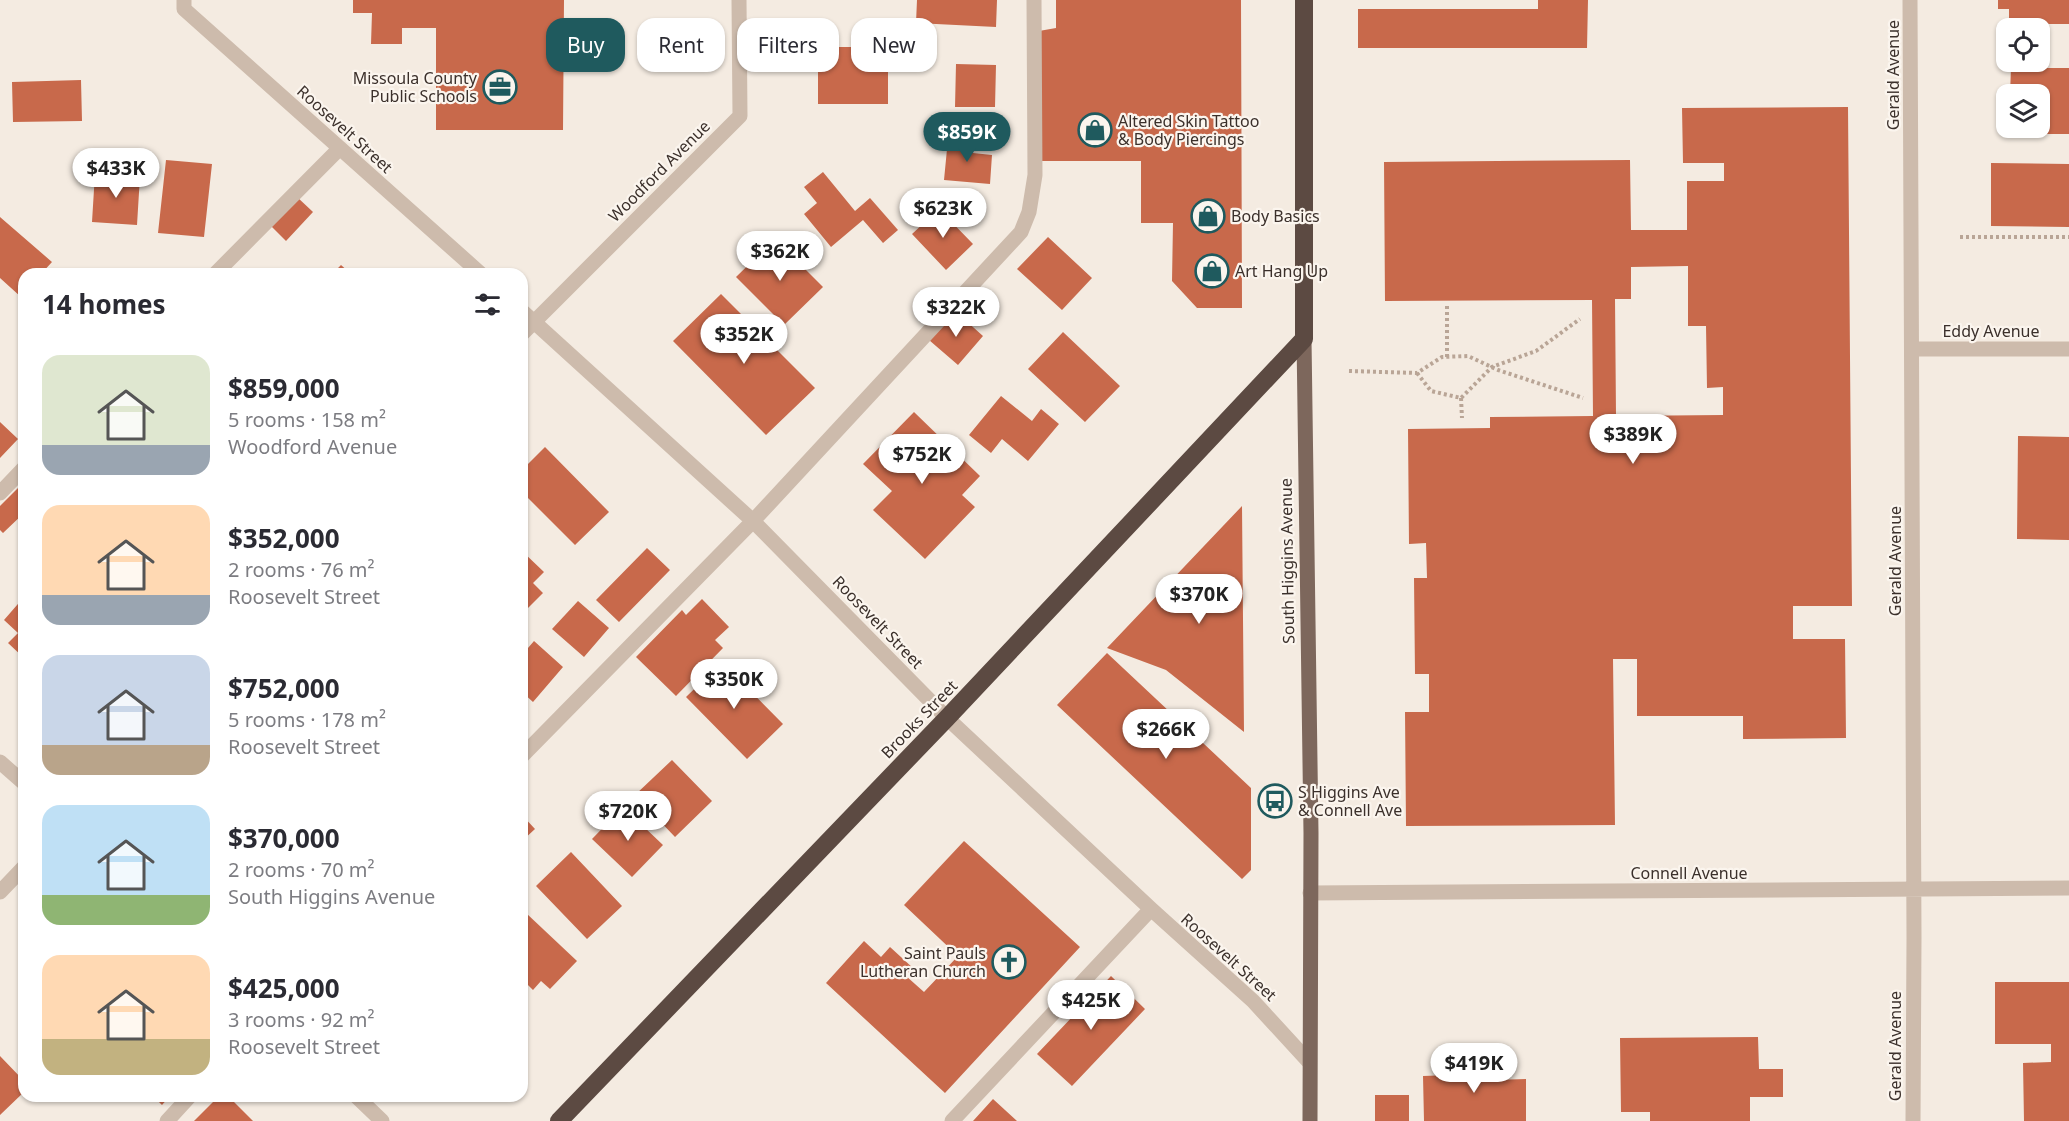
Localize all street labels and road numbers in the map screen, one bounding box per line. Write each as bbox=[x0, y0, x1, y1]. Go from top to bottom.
street label: Gerald Avenue bbox=[1882, 20, 1904, 130]
street label: Roosevelt Street bbox=[292, 80, 398, 178]
street label: Woodford Avenue bbox=[603, 115, 715, 227]
street label: Eddy Avenue bbox=[1942, 320, 2040, 342]
street label: South Higgins Avenue bbox=[1275, 478, 1299, 644]
street label: Gerald Avenue bbox=[1884, 506, 1906, 616]
street label: Roosevelt Street bbox=[828, 571, 928, 674]
street label: Brooks Street bbox=[876, 675, 962, 763]
street label: Connell Avenue bbox=[1630, 862, 1748, 884]
street label: Roosevelt Street bbox=[1176, 908, 1282, 1006]
street label: Gerald Avenue bbox=[1884, 991, 1906, 1101]

